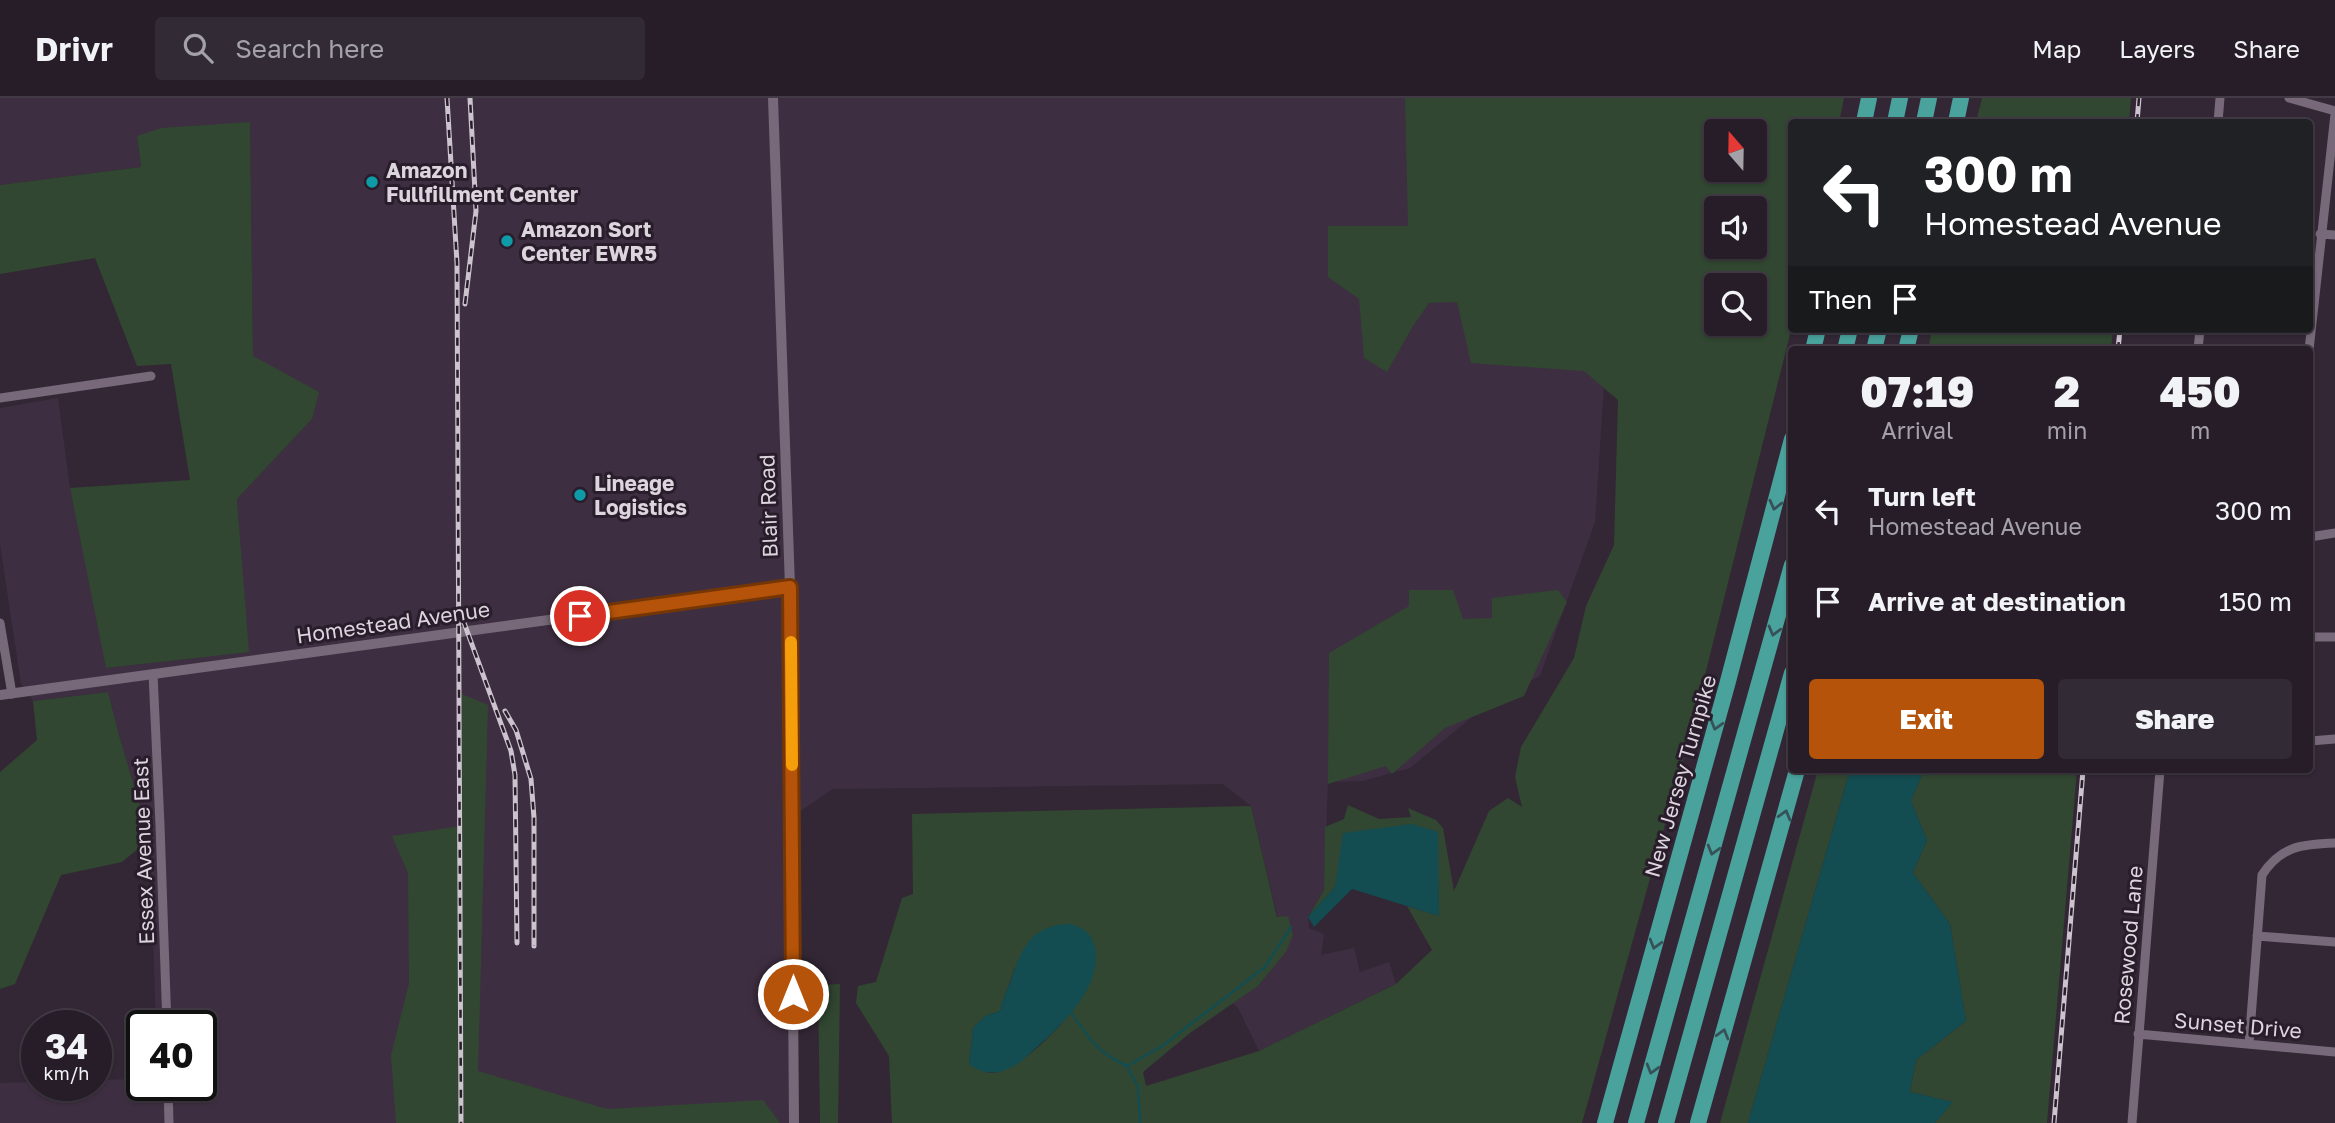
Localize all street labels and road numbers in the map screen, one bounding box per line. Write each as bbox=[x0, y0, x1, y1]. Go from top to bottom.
street label: Blair Road bbox=[753, 454, 783, 558]
street label: Homestead Avenue bbox=[295, 596, 491, 648]
street label: New Jersey Turnpike bbox=[1639, 672, 1721, 880]
street label: Essex Avenue East bbox=[127, 757, 159, 945]
street label: Rosewood Lane bbox=[2108, 865, 2148, 1025]
street label: Sunset Drive bbox=[2173, 1006, 2303, 1044]

